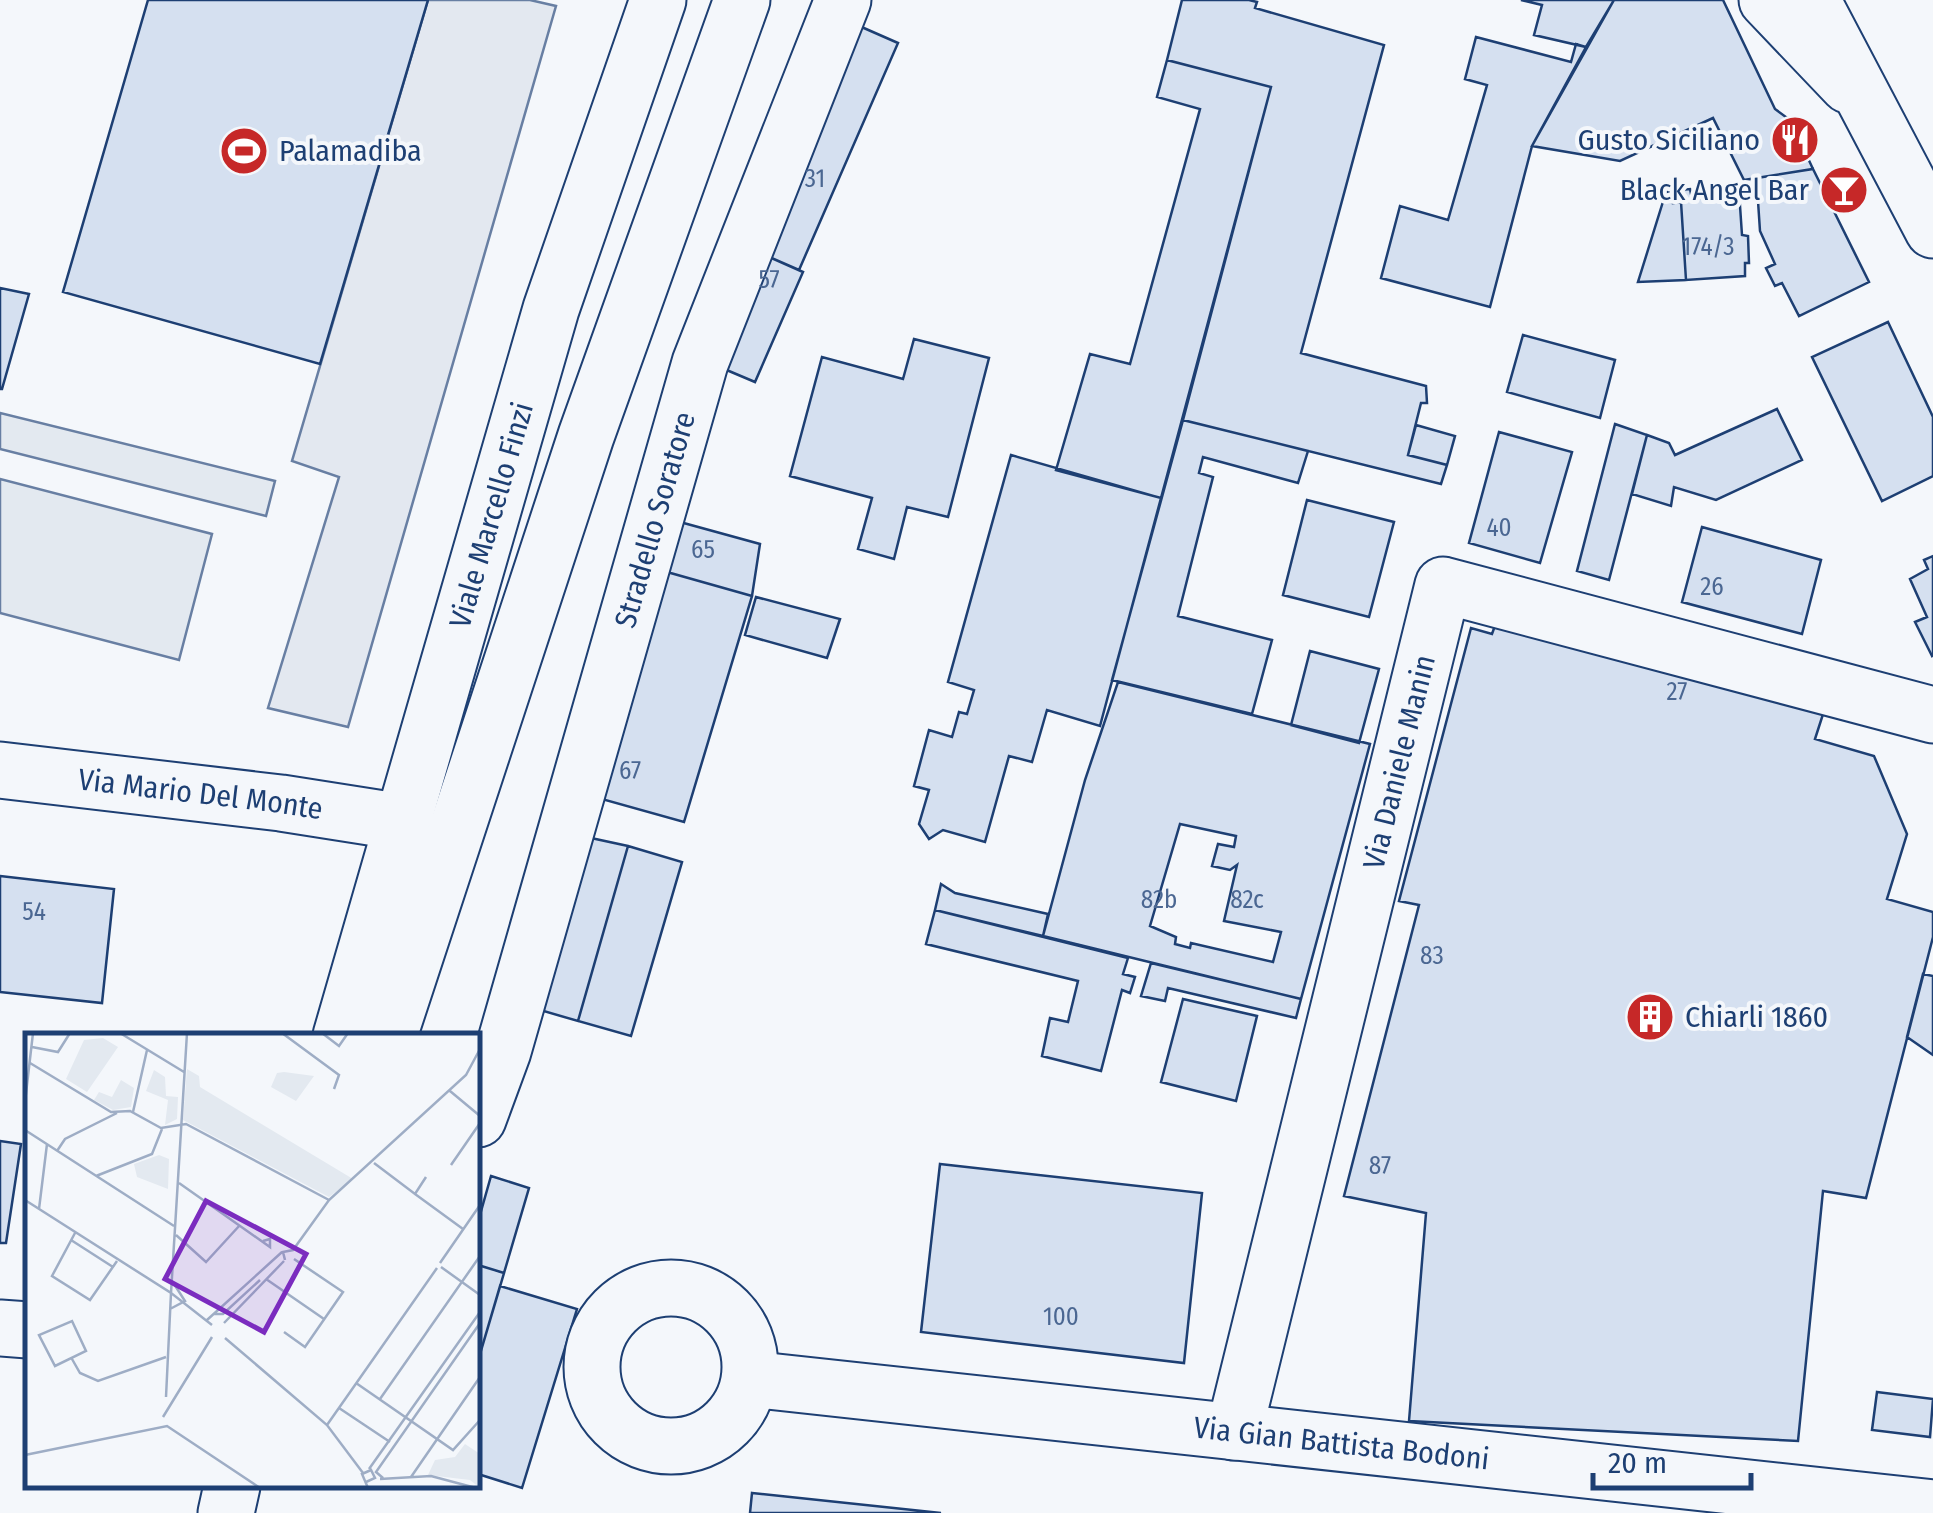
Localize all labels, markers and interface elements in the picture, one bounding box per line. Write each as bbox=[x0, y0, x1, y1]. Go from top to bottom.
restaurant icon: Gusto Siciliano bbox=[1769, 114, 1821, 166]
place label: Gusto Siciliano bbox=[1578, 122, 1760, 158]
sports icon: Palamadiba bbox=[218, 125, 270, 177]
place label: Palamadiba bbox=[279, 133, 422, 169]
house number: 31 bbox=[805, 164, 825, 194]
bar icon: Black Angel Bar bbox=[1818, 164, 1870, 216]
place label: Black Angel Bar bbox=[1620, 172, 1810, 208]
house number: 174/3 bbox=[1682, 232, 1734, 262]
house number: 57 bbox=[758, 265, 780, 295]
street label: Viale Marcello Finzi bbox=[442, 398, 541, 632]
street label: Stradello Soratore bbox=[607, 408, 703, 632]
house number: 40 bbox=[1486, 513, 1512, 543]
house number: 65 bbox=[691, 535, 715, 565]
house number: 26 bbox=[1700, 572, 1724, 602]
street label: Via Daniele Manin bbox=[1356, 651, 1443, 873]
house number: 27 bbox=[1667, 677, 1687, 707]
house number: 67 bbox=[619, 756, 641, 786]
street label: Via Mario Del Monte bbox=[76, 761, 325, 827]
house number: 82b bbox=[1141, 885, 1177, 915]
house number: 82c bbox=[1230, 885, 1264, 915]
house number: 54 bbox=[22, 897, 46, 927]
house number: 83 bbox=[1420, 941, 1444, 971]
building icon: Chiarli 1860 bbox=[1624, 991, 1676, 1043]
place label: Chiarli 1860 bbox=[1685, 999, 1828, 1035]
inset map bbox=[25, 1033, 480, 1488]
house number: 87 bbox=[1369, 1151, 1391, 1181]
house number: 100 bbox=[1043, 1302, 1079, 1332]
street label: Via Gian Battista Bodoni bbox=[1192, 1410, 1491, 1477]
scale bar bbox=[1593, 1428, 1750, 1490]
text: 20 m bbox=[1608, 1445, 1667, 1481]

